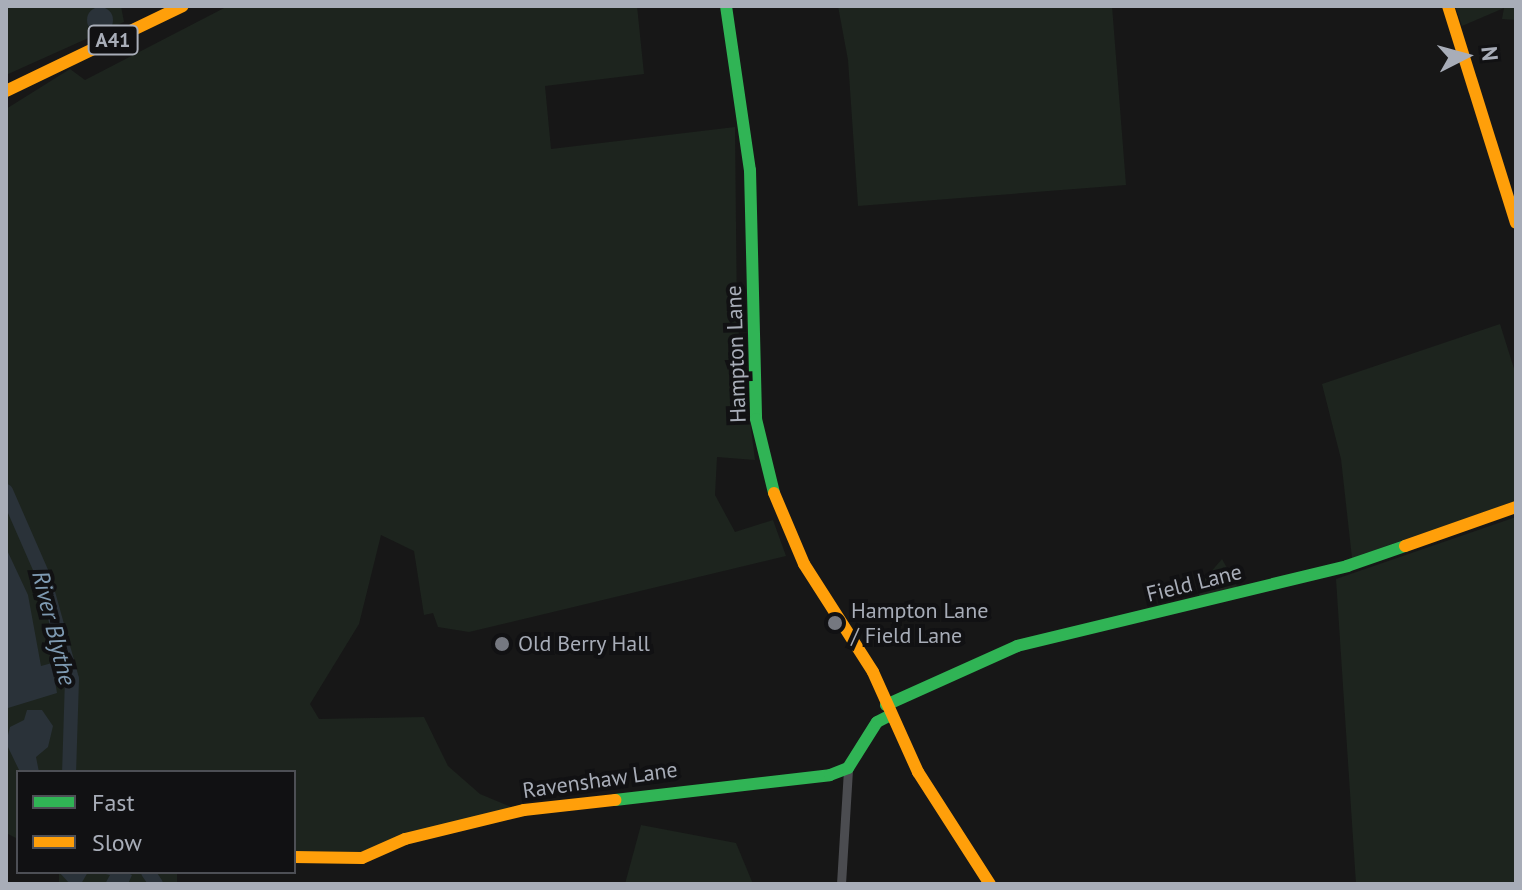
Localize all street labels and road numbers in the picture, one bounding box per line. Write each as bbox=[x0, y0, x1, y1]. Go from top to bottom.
road number: A41 bbox=[87, 24, 139, 56]
street label: Hampton Lane bbox=[720, 285, 752, 423]
street label: Field Lane bbox=[1143, 558, 1245, 608]
street label: Ravenshaw Lane bbox=[521, 756, 679, 804]

